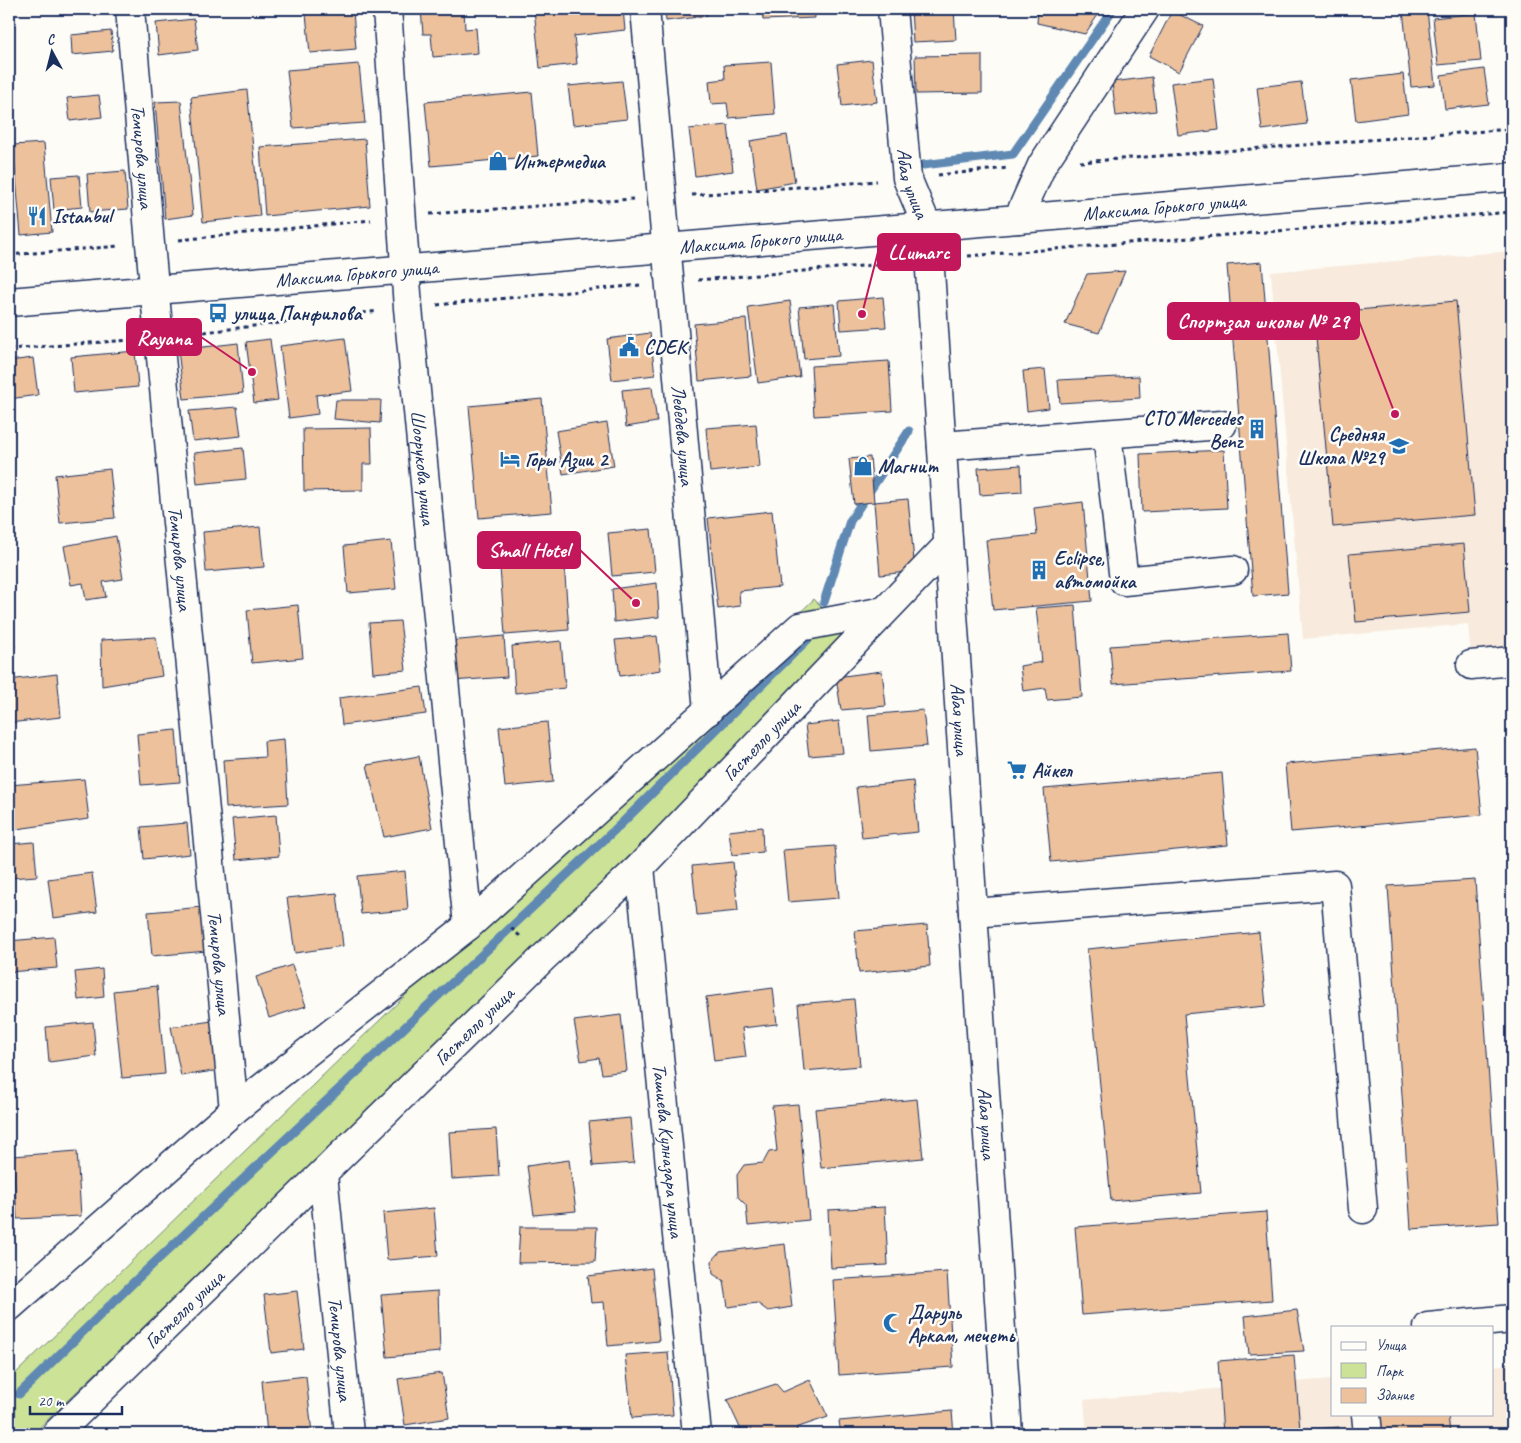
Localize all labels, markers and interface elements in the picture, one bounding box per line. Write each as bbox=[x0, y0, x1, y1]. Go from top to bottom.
north arrow bbox=[28, 28, 78, 78]
text: С bbox=[46, 30, 57, 48]
street label: Темирова улица bbox=[125, 103, 159, 211]
street label: Абая улица bbox=[891, 147, 935, 224]
place label: Интермедиа bbox=[513, 149, 607, 174]
shop icon: Интермедиа bbox=[487, 150, 509, 172]
street label: Максима Горького улица bbox=[1082, 188, 1248, 226]
place label: Istanbul bbox=[52, 204, 115, 229]
restaurant icon: Istanbul bbox=[26, 205, 48, 227]
street label: Максима Горького улица bbox=[678, 221, 845, 260]
callout: LLumarc bbox=[878, 234, 960, 270]
text: LLumarc bbox=[888, 239, 951, 265]
street label: Максима Горького улица bbox=[274, 255, 441, 293]
place label: улица Панфилова bbox=[231, 301, 364, 326]
bus stop icon: улица Панфилова bbox=[207, 302, 229, 324]
callout: Спортзал школы № 29 bbox=[1168, 303, 1359, 339]
text: Спортзал школы № 29 bbox=[1177, 308, 1351, 335]
callout: Rayana bbox=[127, 319, 201, 355]
text: Rayana bbox=[137, 325, 193, 351]
place label: CDEK bbox=[644, 335, 690, 360]
public building icon: CDEK bbox=[618, 336, 640, 358]
street label: Лебедева улица bbox=[666, 384, 700, 488]
place label: СТО Mercedes Benz bbox=[1144, 406, 1245, 454]
street label: Шоорукова улица bbox=[405, 409, 441, 528]
building icon: СТО Mercedes Benz bbox=[1246, 418, 1268, 440]
place label: Средняя Школа №29 bbox=[1297, 422, 1386, 470]
school or university icon: Средняя Школа №29 bbox=[1388, 435, 1410, 457]
place label: Горы Азии 2 bbox=[525, 447, 609, 473]
hotel icon: Горы Азии 2 bbox=[499, 448, 521, 470]
place label: Магнит bbox=[878, 454, 939, 479]
shop icon: Магнит bbox=[852, 455, 874, 477]
street label: Темирова улица bbox=[163, 505, 198, 613]
callout: Small Hotel bbox=[478, 532, 580, 568]
text: Small Hotel bbox=[488, 537, 574, 563]
place label: Eclipse, автомойка bbox=[1054, 546, 1138, 594]
building icon: Eclipse, автомойка bbox=[1028, 559, 1050, 581]
street label: Абая улица bbox=[945, 682, 975, 758]
street label: Гастелло улица bbox=[717, 694, 807, 786]
place label: Айкел bbox=[1032, 758, 1073, 783]
supermarket icon: Айкел bbox=[1006, 759, 1028, 781]
street label: Темирова улица bbox=[202, 910, 237, 1017]
street label: Гастелло улица bbox=[429, 980, 521, 1071]
street label: Ташиева Кулназара улица bbox=[647, 1062, 689, 1241]
street label: Абая улица bbox=[972, 1086, 1002, 1162]
street label: Гастелло улица bbox=[139, 1263, 231, 1354]
street label: Темирова улица bbox=[322, 1296, 358, 1404]
place label: Даруль Аркам, мечеть bbox=[908, 1300, 1016, 1348]
mosque icon: Даруль Аркам, мечеть bbox=[882, 1312, 904, 1334]
legend bbox=[1331, 1326, 1494, 1416]
text: Улица bbox=[1376, 1336, 1407, 1355]
text: Парк bbox=[1376, 1362, 1404, 1381]
scale bar bbox=[30, 1383, 122, 1415]
text: Здание bbox=[1376, 1386, 1415, 1405]
text: 20 m bbox=[38, 1392, 65, 1411]

